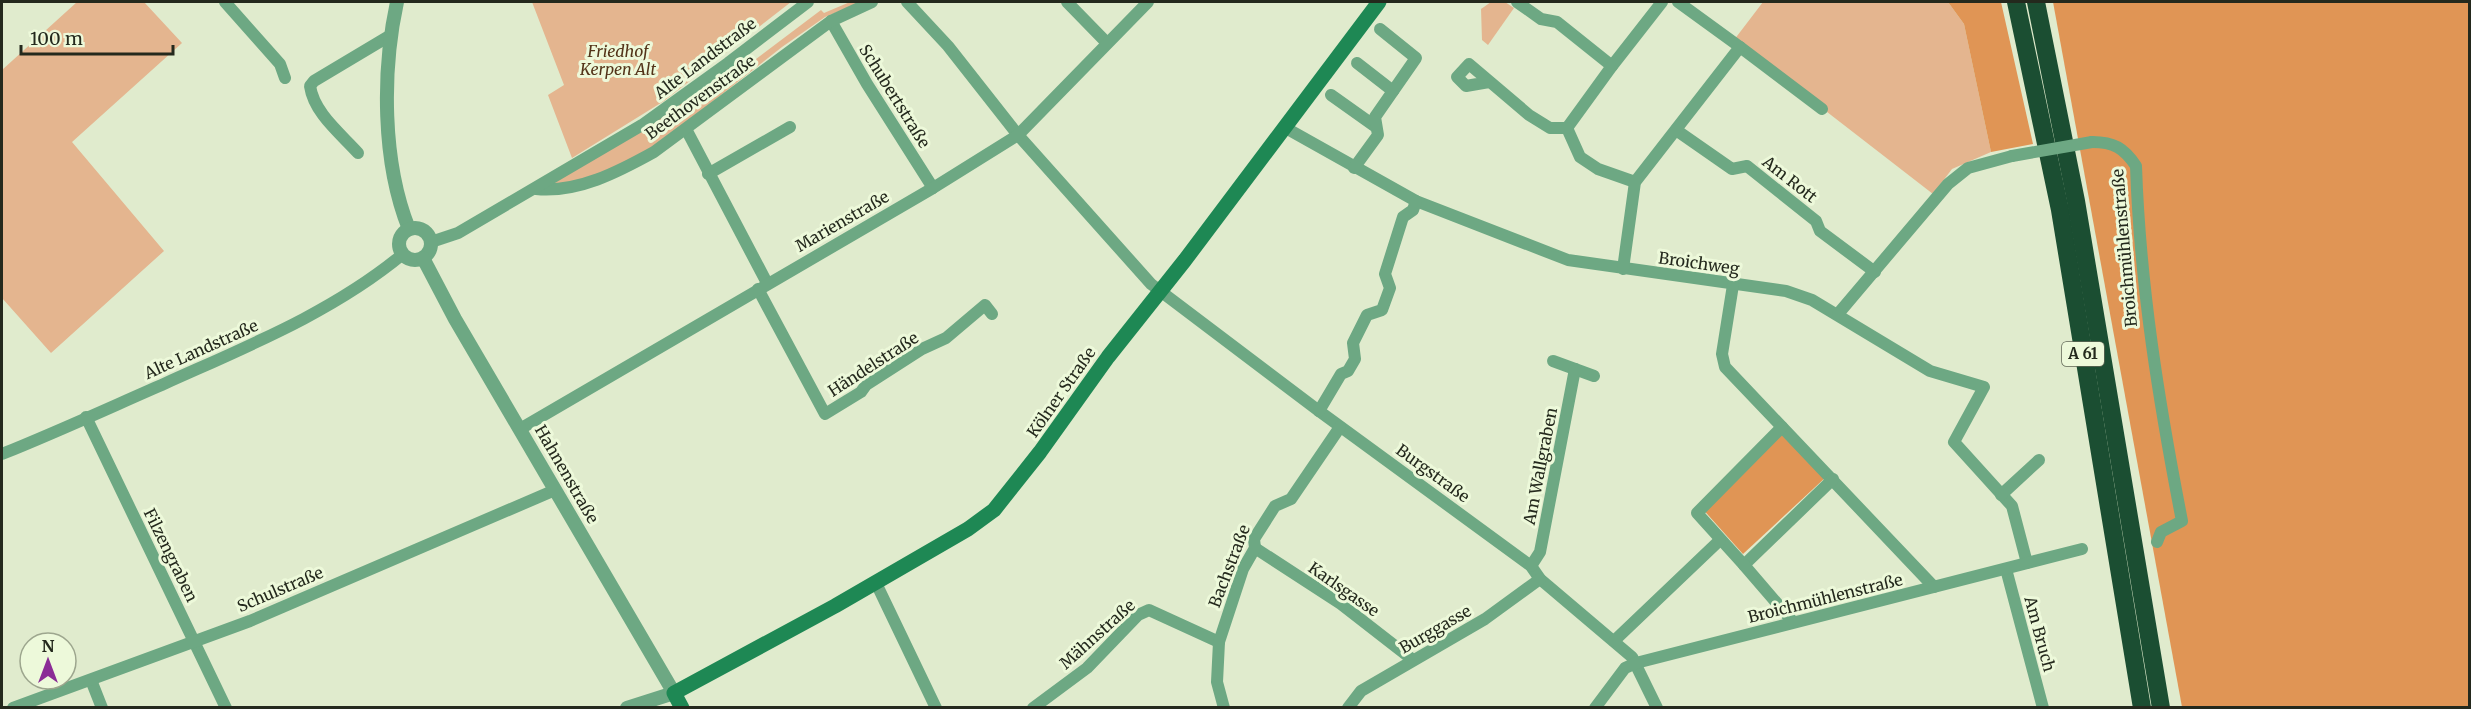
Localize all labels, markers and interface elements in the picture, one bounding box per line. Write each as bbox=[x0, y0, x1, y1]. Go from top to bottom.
street label: Alte Landstraße bbox=[649, 13, 760, 103]
scale bar bbox=[21, 18, 172, 56]
text: 100 m bbox=[30, 27, 83, 50]
park label: Friedhof Kerpen Alt bbox=[579, 41, 656, 79]
street label: Schubertstraße bbox=[855, 41, 935, 151]
street label: Beethovenstraße bbox=[641, 50, 759, 144]
street label: Am Rott bbox=[1758, 151, 1822, 207]
street label: Broichmühlenstraße bbox=[2107, 168, 2141, 328]
street label: Marienstraße bbox=[792, 186, 892, 256]
street label: Broichweg bbox=[1657, 247, 1741, 279]
street label: Alte Landstraße bbox=[140, 315, 261, 383]
street label: Händelstraße bbox=[824, 327, 922, 401]
road number: A 61 bbox=[2062, 342, 2104, 366]
street label: Kölner Straße bbox=[1022, 343, 1100, 441]
street label: Am Wallgraben bbox=[1519, 405, 1561, 527]
street label: Hahnenstraße bbox=[531, 421, 603, 527]
street label: Burgstraße bbox=[1392, 440, 1474, 506]
street label: Filzengraben bbox=[140, 505, 202, 605]
street label: Bachstraße bbox=[1204, 522, 1254, 610]
street label: Karlsgasse bbox=[1305, 557, 1383, 621]
street label: Schulstraße bbox=[234, 562, 326, 616]
street label: Broichmühlenstraße bbox=[1746, 569, 1904, 627]
street label: Am Bruch bbox=[2020, 593, 2060, 674]
street label: Mähnstraße bbox=[1055, 595, 1139, 673]
street label: Burggasse bbox=[1396, 600, 1474, 658]
north arrow bbox=[18, 631, 78, 691]
text: N bbox=[42, 636, 55, 656]

